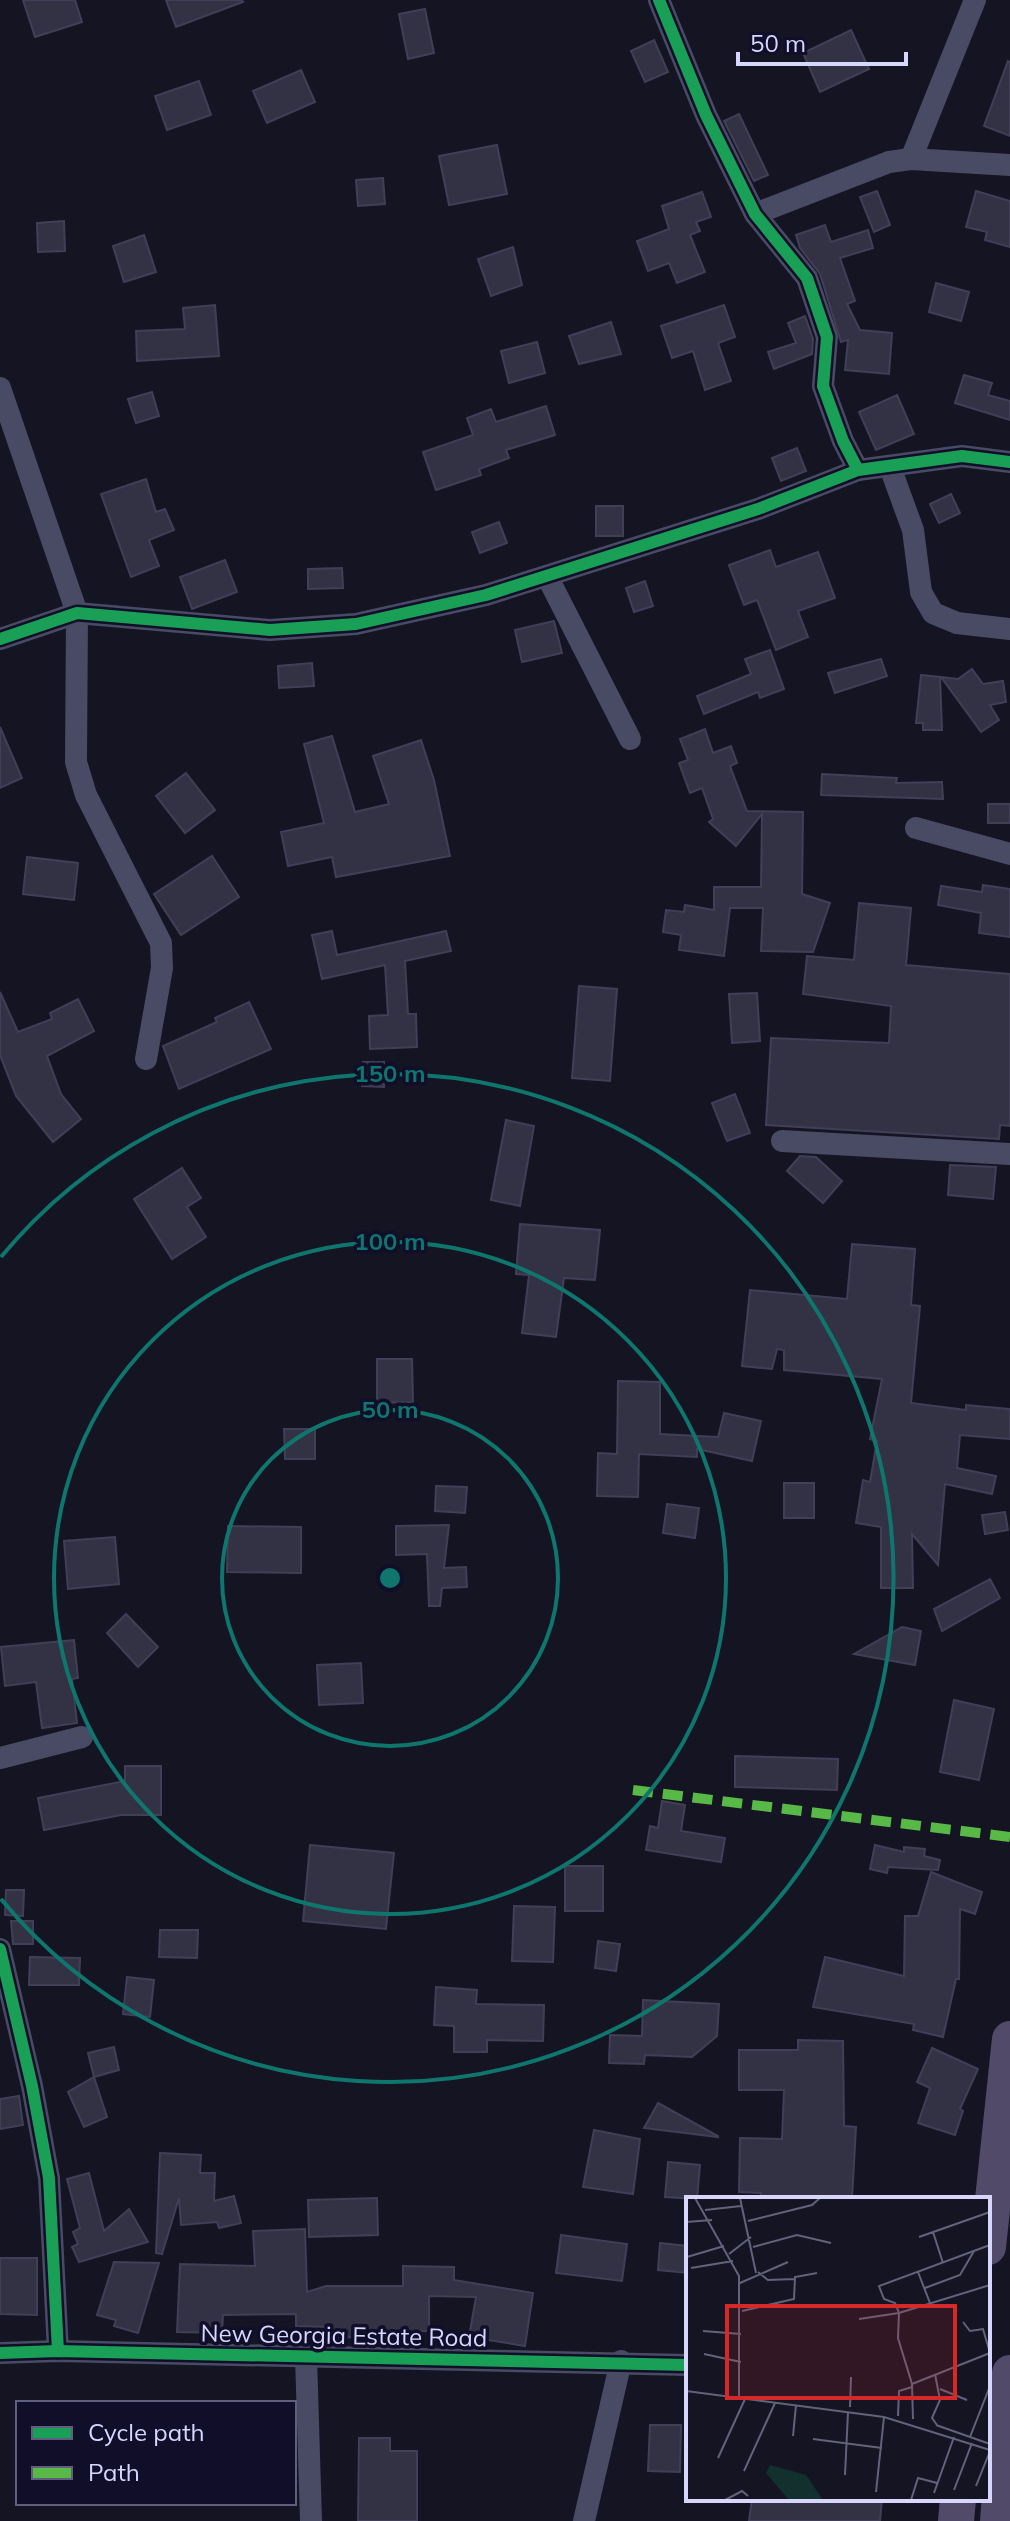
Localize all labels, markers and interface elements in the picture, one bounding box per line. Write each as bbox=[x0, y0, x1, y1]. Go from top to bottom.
scale bar bbox=[738, 16, 906, 66]
text: 50 m bbox=[750, 28, 806, 58]
text: 150 m bbox=[354, 1058, 426, 1088]
text: 100 m bbox=[354, 1226, 426, 1256]
text: 50 m bbox=[362, 1394, 418, 1424]
centre of rings bbox=[376, 1564, 404, 1592]
inset map bbox=[686, 2197, 990, 2501]
street label: New Georgia Estate Road bbox=[200, 2318, 488, 2352]
legend bbox=[16, 2401, 296, 2505]
text: Cycle path bbox=[88, 2417, 205, 2447]
text: Path bbox=[88, 2457, 140, 2487]

